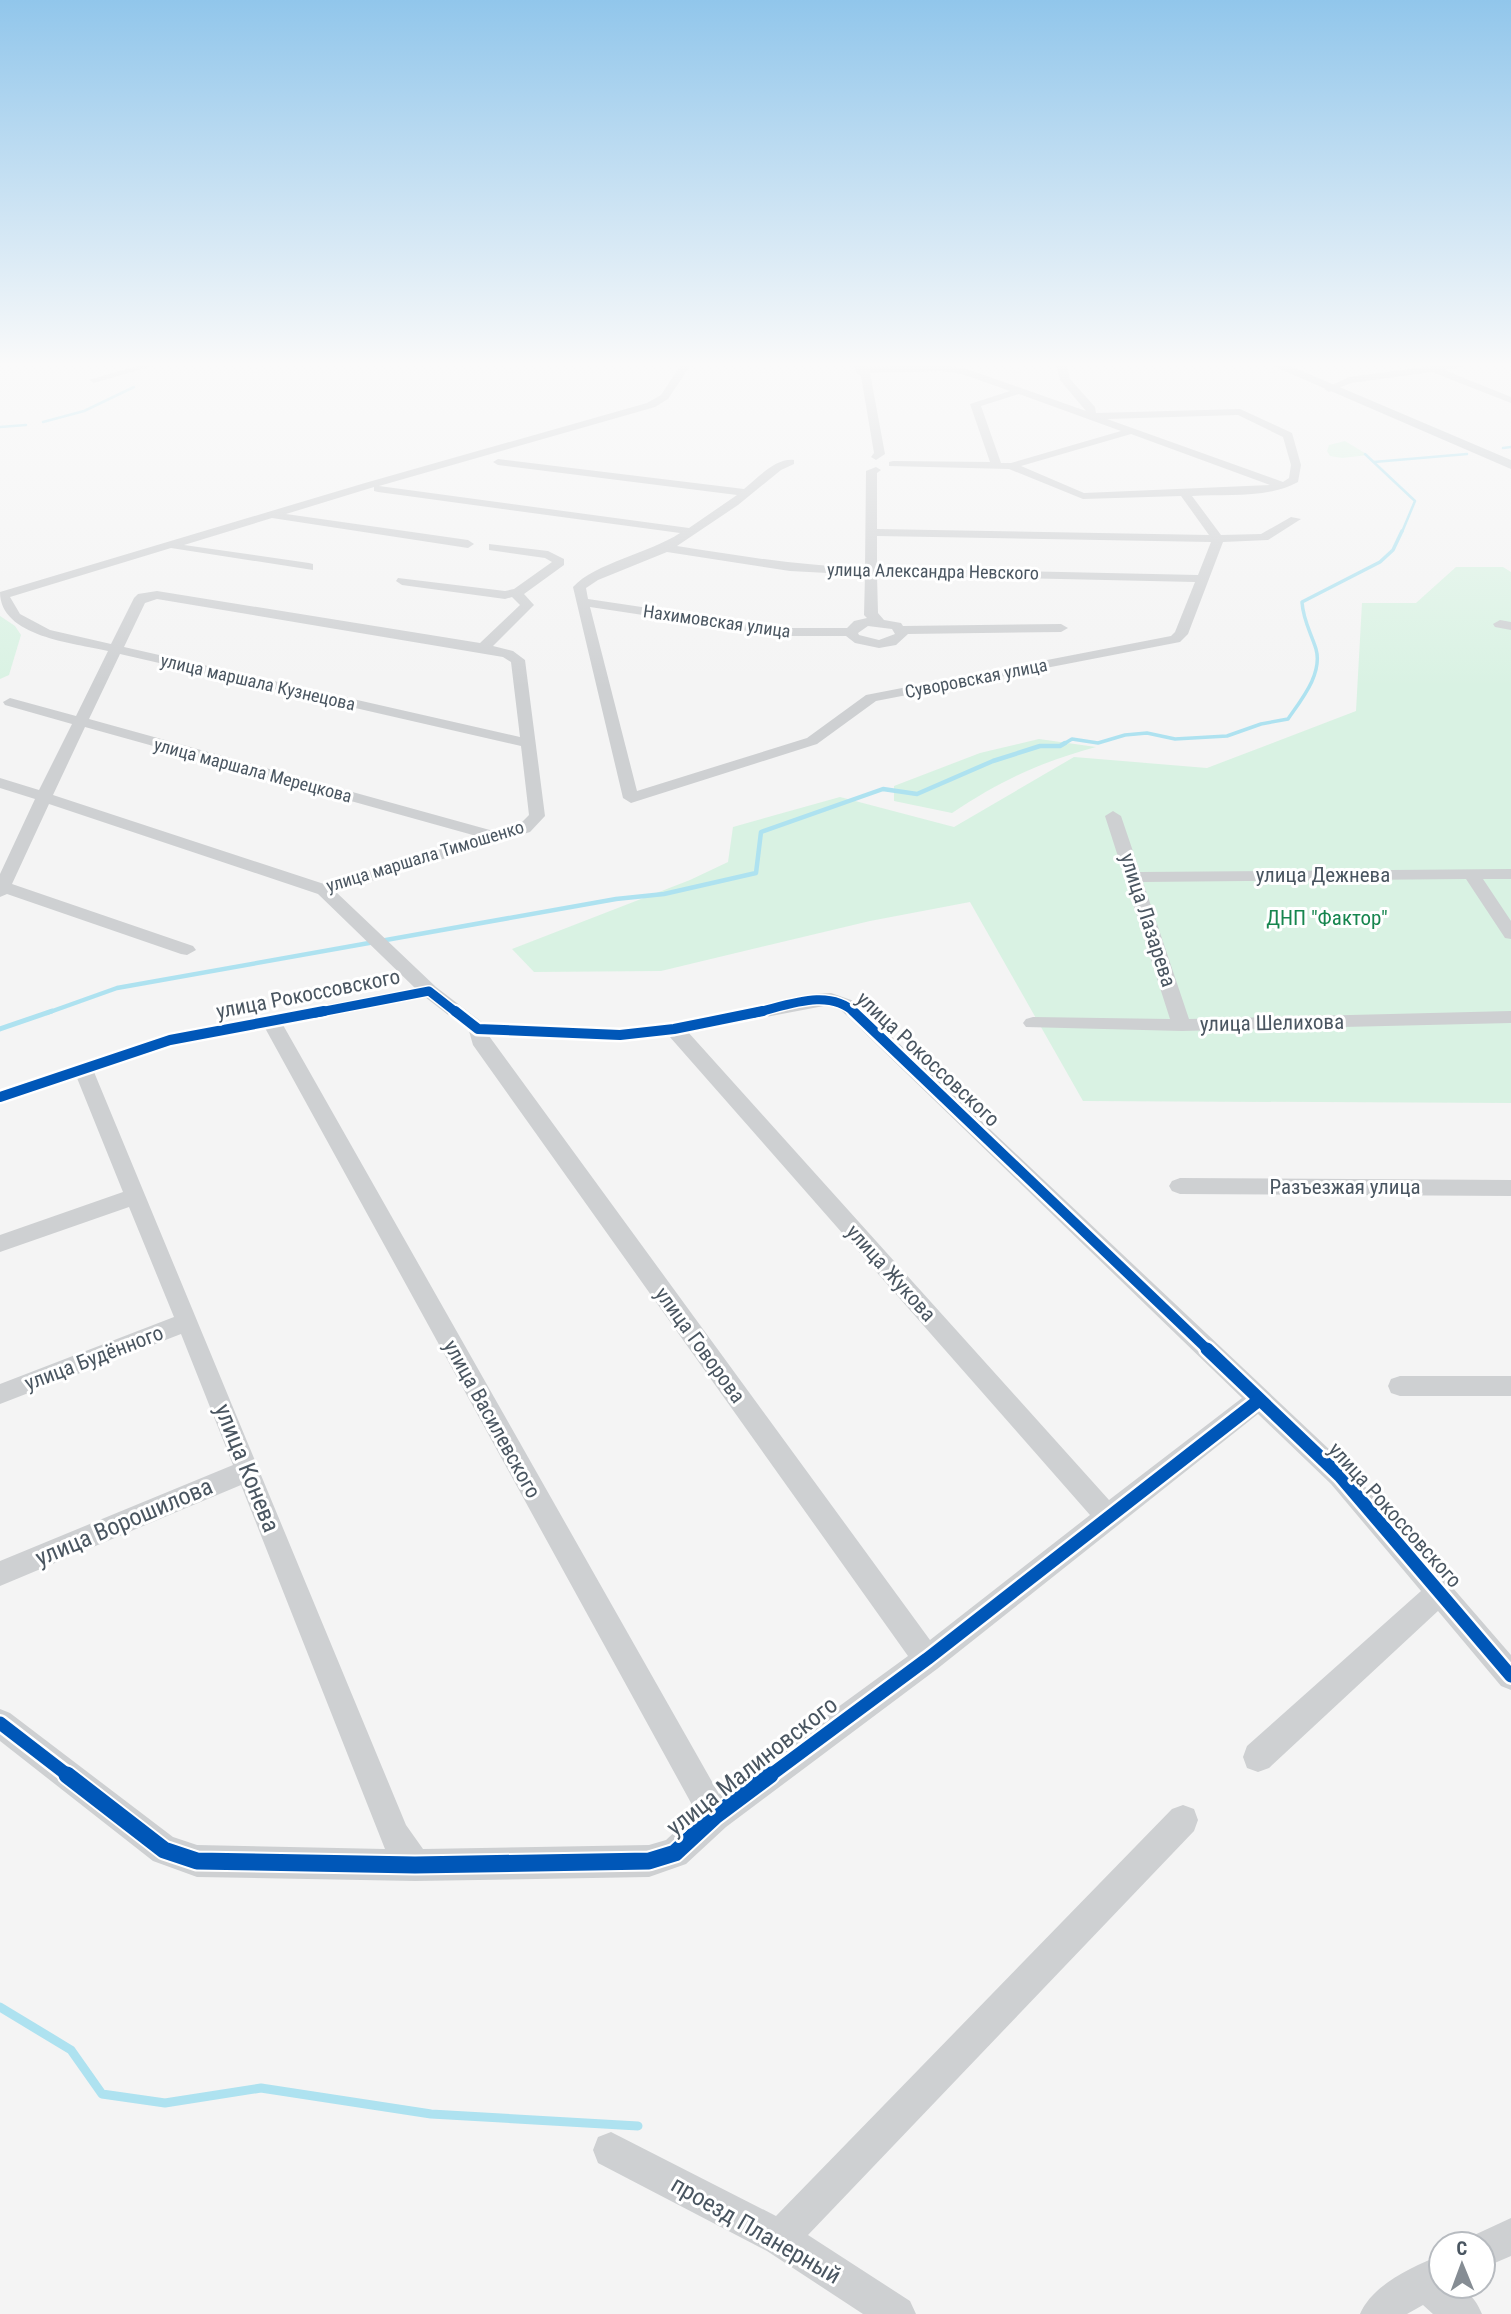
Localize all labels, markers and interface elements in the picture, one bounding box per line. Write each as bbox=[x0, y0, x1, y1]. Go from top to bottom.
street label: улица Александра Невского bbox=[827, 559, 1039, 583]
street label: Нахимовская улица bbox=[642, 600, 792, 642]
street label: улица маршала Кузнецова bbox=[159, 649, 357, 715]
street label: Суворовская улица bbox=[903, 654, 1049, 702]
street label: улица маршала Мерецкова bbox=[152, 733, 354, 807]
street label: улица маршала Тимошенко bbox=[324, 816, 526, 896]
street label: улица Лазарева bbox=[1115, 850, 1181, 990]
street label: улица Дежнева bbox=[1256, 863, 1390, 887]
park label: ДНП "Фактор" bbox=[1266, 906, 1388, 930]
street label: улица Рокоссовского bbox=[214, 964, 402, 1024]
street label: улица Рокоссовского bbox=[851, 987, 1005, 1131]
street label: улица Шелихова bbox=[1200, 1010, 1344, 1036]
street label: Разъезжая улица bbox=[1269, 1175, 1421, 1199]
street label: улица Жукова bbox=[841, 1220, 941, 1326]
street label: улица Говорова bbox=[650, 1282, 750, 1408]
street label: улица Будённого bbox=[21, 1321, 167, 1395]
street label: улица Василевского bbox=[439, 1336, 545, 1502]
street label: улица Конева bbox=[209, 1400, 285, 1536]
street label: улица Рокоссовского bbox=[1324, 1438, 1466, 1592]
street label: улица Ворошилова bbox=[31, 1472, 217, 1572]
street label: улица Малиновского bbox=[661, 1691, 843, 1841]
street label: проезд Планерный bbox=[666, 2170, 846, 2290]
north arrow bbox=[1427, 2230, 1497, 2300]
text: С bbox=[1456, 2237, 1467, 2260]

